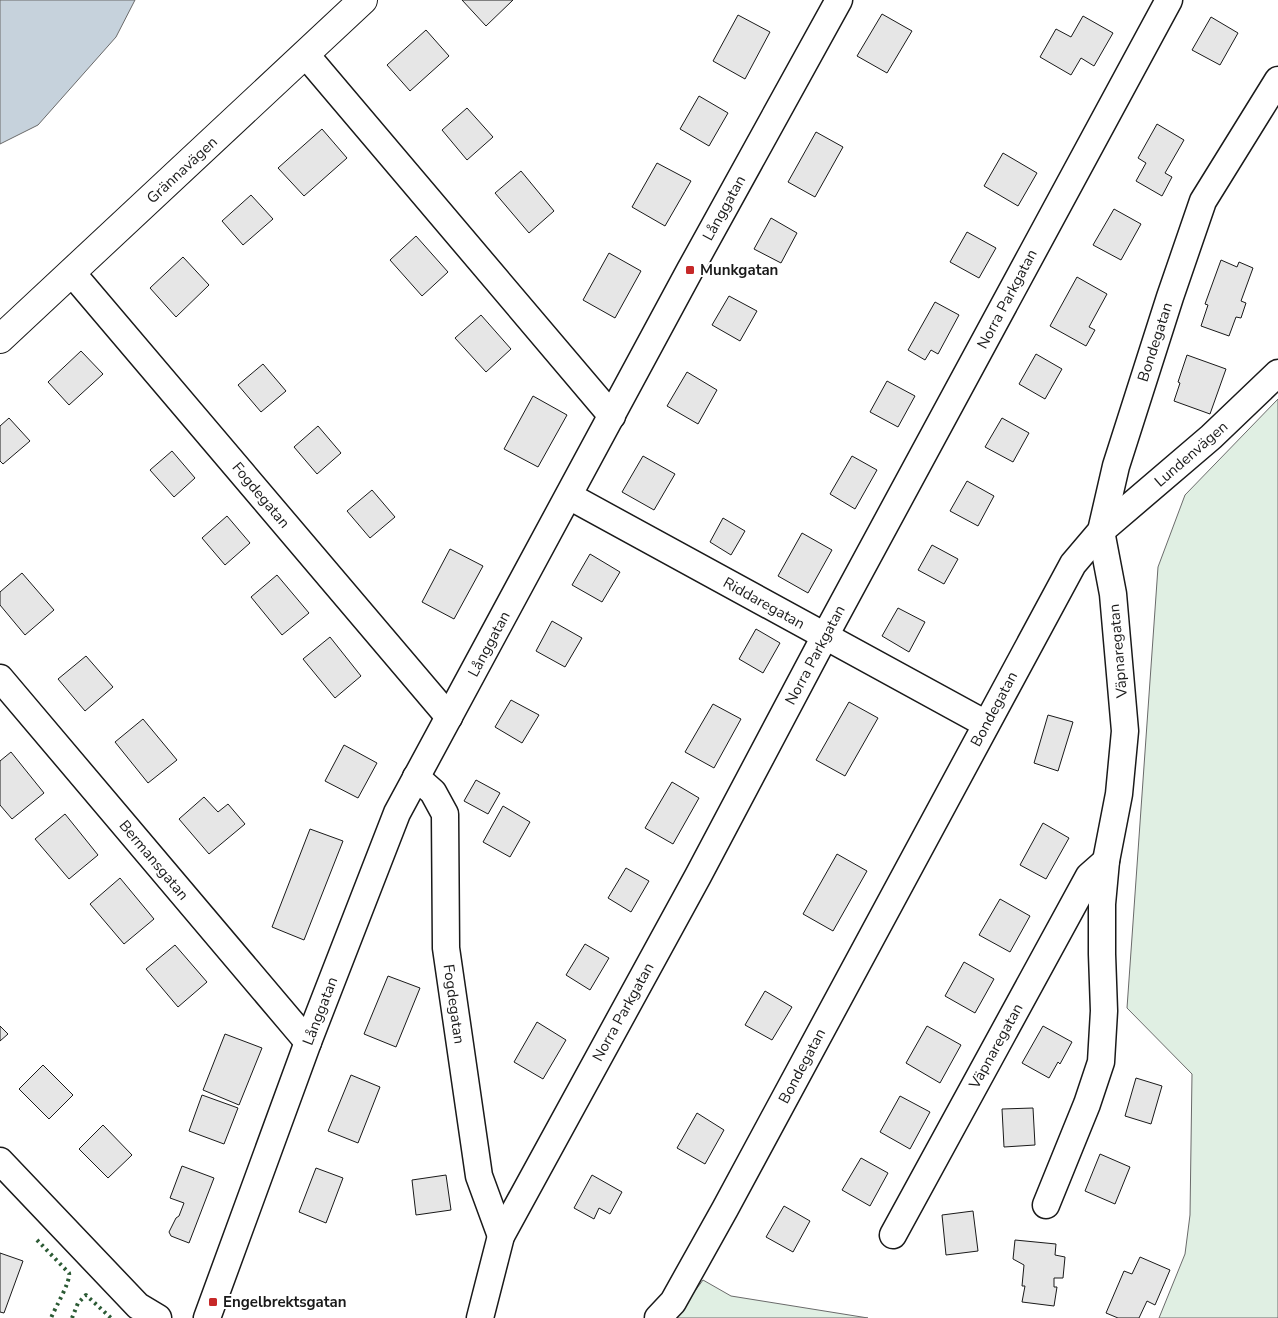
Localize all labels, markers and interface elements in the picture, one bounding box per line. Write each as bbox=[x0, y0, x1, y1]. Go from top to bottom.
street label: Grännavägen bbox=[142, 132, 222, 208]
street label: Långgatan bbox=[698, 172, 750, 244]
street label: Norra Parkgatan bbox=[972, 246, 1042, 352]
place label: Munkgatan bbox=[700, 260, 778, 280]
marker: Munkgatan bbox=[684, 264, 696, 276]
street label: Bondegatan bbox=[1133, 300, 1177, 384]
street label: Lundenvägen bbox=[1150, 417, 1232, 491]
street label: Fogdegatan bbox=[228, 458, 294, 532]
street label: Riddaregatan bbox=[720, 572, 808, 634]
street label: Norra Parkgatan bbox=[780, 602, 850, 708]
street label: Väpnaregatan bbox=[1104, 603, 1132, 700]
street label: Långgatan bbox=[463, 608, 515, 680]
street label: Bondegatan bbox=[966, 668, 1022, 750]
street label: Bermansgatan bbox=[115, 816, 193, 904]
street label: Norra Parkgatan bbox=[588, 959, 658, 1065]
street label: Fogdegatan bbox=[439, 963, 469, 1045]
street label: Långgatan bbox=[298, 974, 342, 1048]
street label: Väpnaregatan bbox=[964, 1000, 1028, 1093]
street label: Bondegatan bbox=[774, 1025, 830, 1107]
place label: Engelbrektsgatan bbox=[223, 1292, 347, 1312]
marker: Engelbrektsgatan bbox=[207, 1296, 219, 1308]

